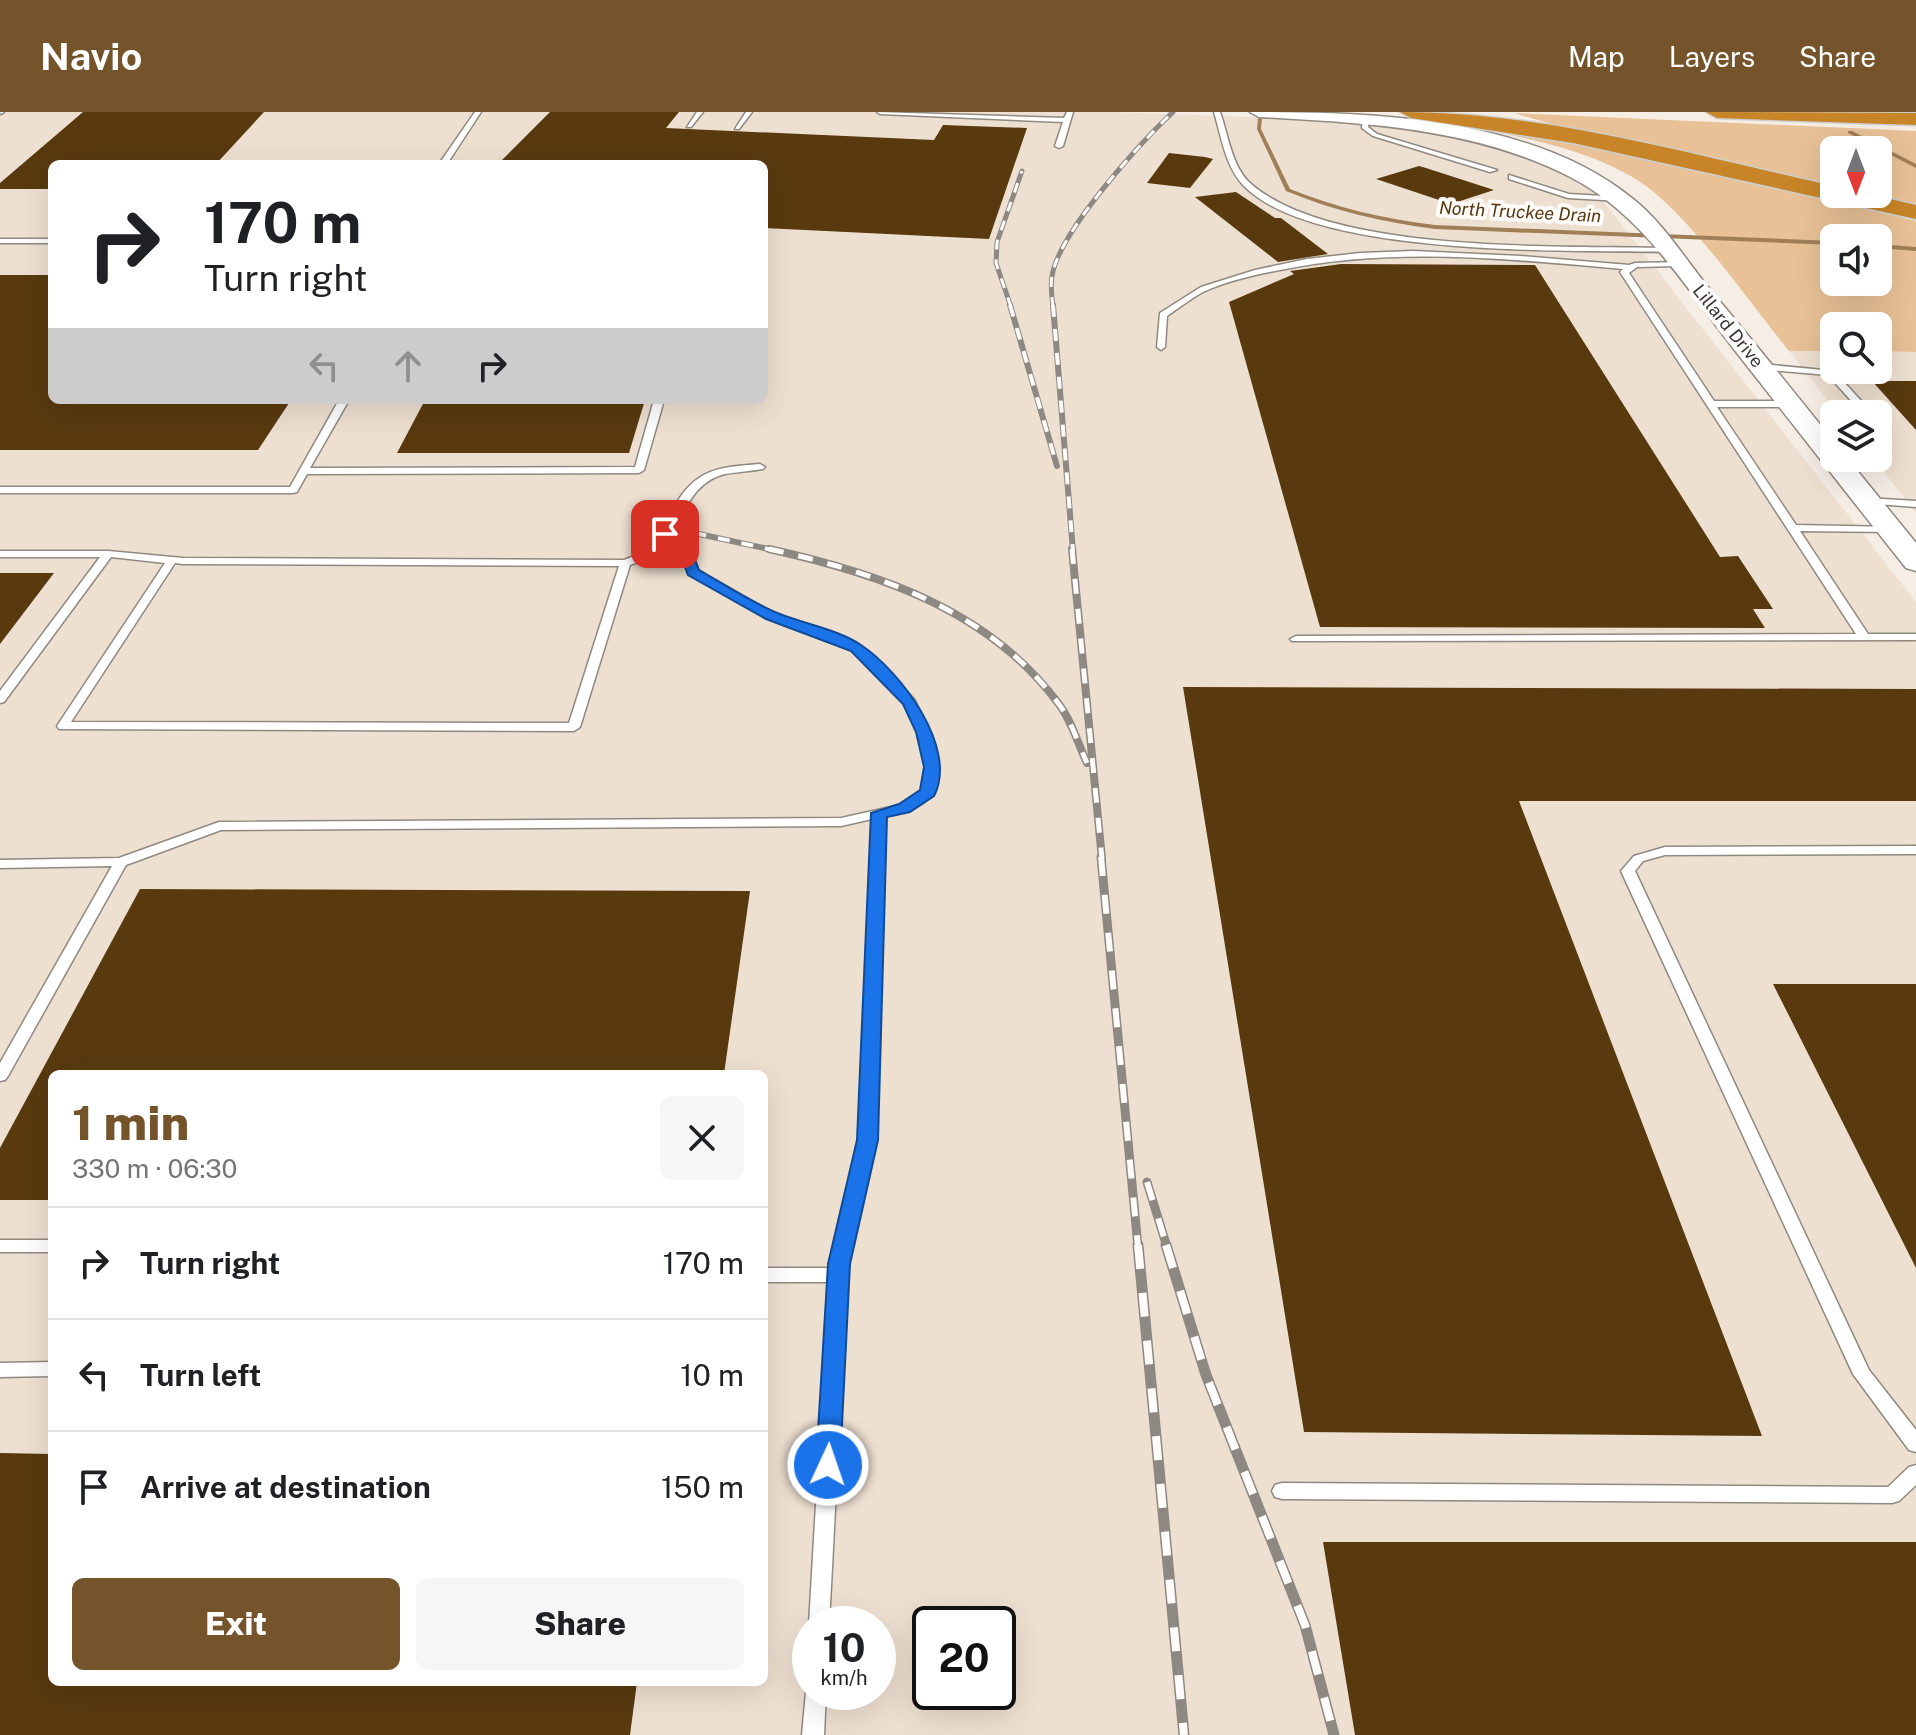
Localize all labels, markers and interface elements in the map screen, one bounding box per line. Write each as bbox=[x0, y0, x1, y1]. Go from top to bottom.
text: Navio bbox=[40, 34, 142, 79]
text: Map bbox=[1568, 40, 1625, 73]
text: Layers bbox=[1669, 40, 1755, 73]
text: Share bbox=[1799, 40, 1876, 73]
north arrow bbox=[1820, 136, 1892, 208]
map controls bbox=[1820, 136, 1892, 472]
text: 170 m bbox=[204, 190, 361, 256]
icon: right bbox=[72, 192, 176, 296]
water label: North Truckee Drain bbox=[1438, 197, 1602, 226]
button: sound bbox=[1820, 224, 1892, 296]
text: Turn right bbox=[204, 257, 367, 299]
street label: Lillard Drive bbox=[1689, 280, 1768, 371]
button: search bbox=[1820, 312, 1892, 384]
icon: left bbox=[302, 344, 346, 388]
icon: ahead bbox=[386, 344, 430, 388]
icon: right bbox=[470, 344, 514, 388]
button: layers bbox=[1820, 400, 1892, 472]
pin bbox=[631, 500, 699, 568]
icon: arrive bbox=[643, 512, 687, 556]
text: 1 min bbox=[72, 1094, 189, 1151]
button: close bbox=[660, 1096, 744, 1180]
text: 330 m · 06:30 bbox=[72, 1153, 237, 1184]
icon: right bbox=[72, 1241, 116, 1285]
text: Turn right bbox=[140, 1245, 280, 1281]
text: 170 m bbox=[663, 1245, 744, 1281]
icon: left bbox=[72, 1353, 116, 1397]
text: Turn left bbox=[140, 1357, 261, 1393]
text: 10 m bbox=[680, 1357, 744, 1393]
position arrow bbox=[786, 1423, 870, 1507]
icon: arrive bbox=[72, 1465, 116, 1509]
text: Arrive at destination bbox=[140, 1469, 431, 1505]
text: 150 m bbox=[661, 1469, 744, 1505]
button: Exit bbox=[72, 1578, 400, 1670]
button: Share bbox=[416, 1578, 744, 1670]
speed limit sign: 20 bbox=[912, 1606, 1016, 1710]
text: 10 bbox=[823, 1624, 865, 1671]
text: km/h bbox=[820, 1666, 868, 1690]

